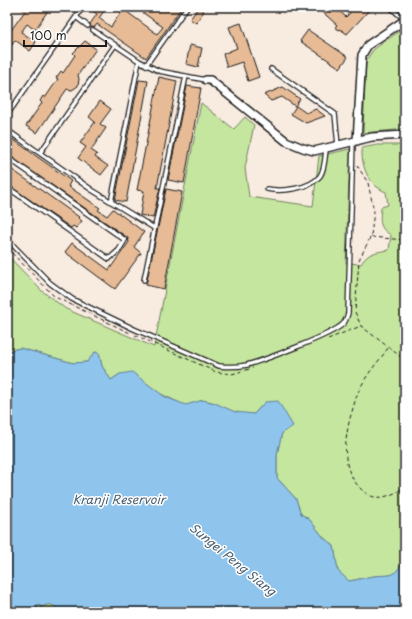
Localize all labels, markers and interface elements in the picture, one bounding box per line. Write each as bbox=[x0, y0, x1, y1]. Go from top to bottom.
scale bar bbox=[24, 22, 106, 48]
text: 100 m bbox=[30, 26, 67, 44]
water label: Kranji Reservoir bbox=[73, 490, 167, 508]
water label: Sungei Peng Siang bbox=[186, 518, 281, 600]

